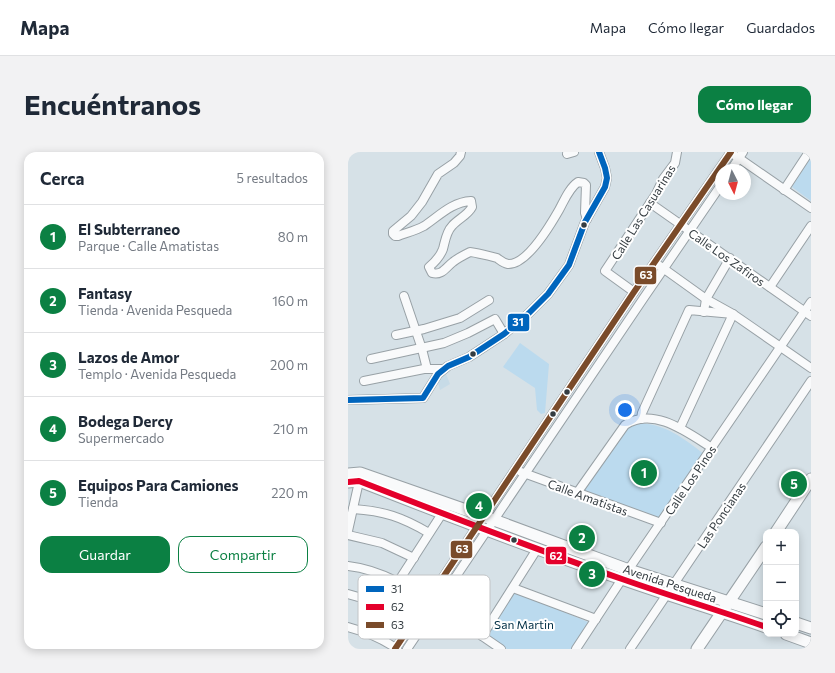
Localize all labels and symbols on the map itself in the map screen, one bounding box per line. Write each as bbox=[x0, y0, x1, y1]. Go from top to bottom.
street label: Calle Las Casuarinas bbox=[608, 162, 678, 262]
north arrow bbox=[715, 164, 751, 200]
unlabelled marker bbox=[579, 220, 589, 230]
street label: Calle Los Zafiros bbox=[686, 225, 768, 289]
line badge: 63 bbox=[634, 266, 657, 285]
text: 63 bbox=[639, 268, 653, 281]
line badge: 31 bbox=[507, 313, 530, 332]
text: 31 bbox=[512, 315, 524, 328]
unlabelled marker bbox=[468, 349, 478, 359]
unlabelled marker bbox=[562, 387, 572, 397]
your location bbox=[615, 400, 635, 420]
unlabelled marker bbox=[548, 409, 558, 419]
street label: Calle Los Pinos bbox=[662, 443, 718, 517]
pin: 1 bbox=[631, 458, 657, 488]
pin: 5 bbox=[781, 469, 807, 499]
street label: Calle Amatistas bbox=[546, 476, 630, 518]
street label: Las Poncianas bbox=[694, 480, 748, 550]
pin: 4 bbox=[466, 491, 492, 521]
pin: 2 bbox=[569, 523, 595, 553]
unlabelled marker bbox=[509, 535, 519, 545]
line badge: 63 bbox=[450, 540, 473, 559]
text: 63 bbox=[455, 542, 469, 555]
line badge: 62 bbox=[545, 546, 567, 565]
text: 62 bbox=[550, 549, 562, 562]
pin: 3 bbox=[579, 559, 605, 589]
street label: Avenida Pesqueda bbox=[621, 561, 719, 605]
legend bbox=[358, 575, 490, 639]
text: 31 bbox=[391, 582, 402, 595]
text: 62 bbox=[391, 600, 404, 613]
park label: San Martin bbox=[494, 617, 554, 631]
text: 63 bbox=[391, 618, 404, 631]

